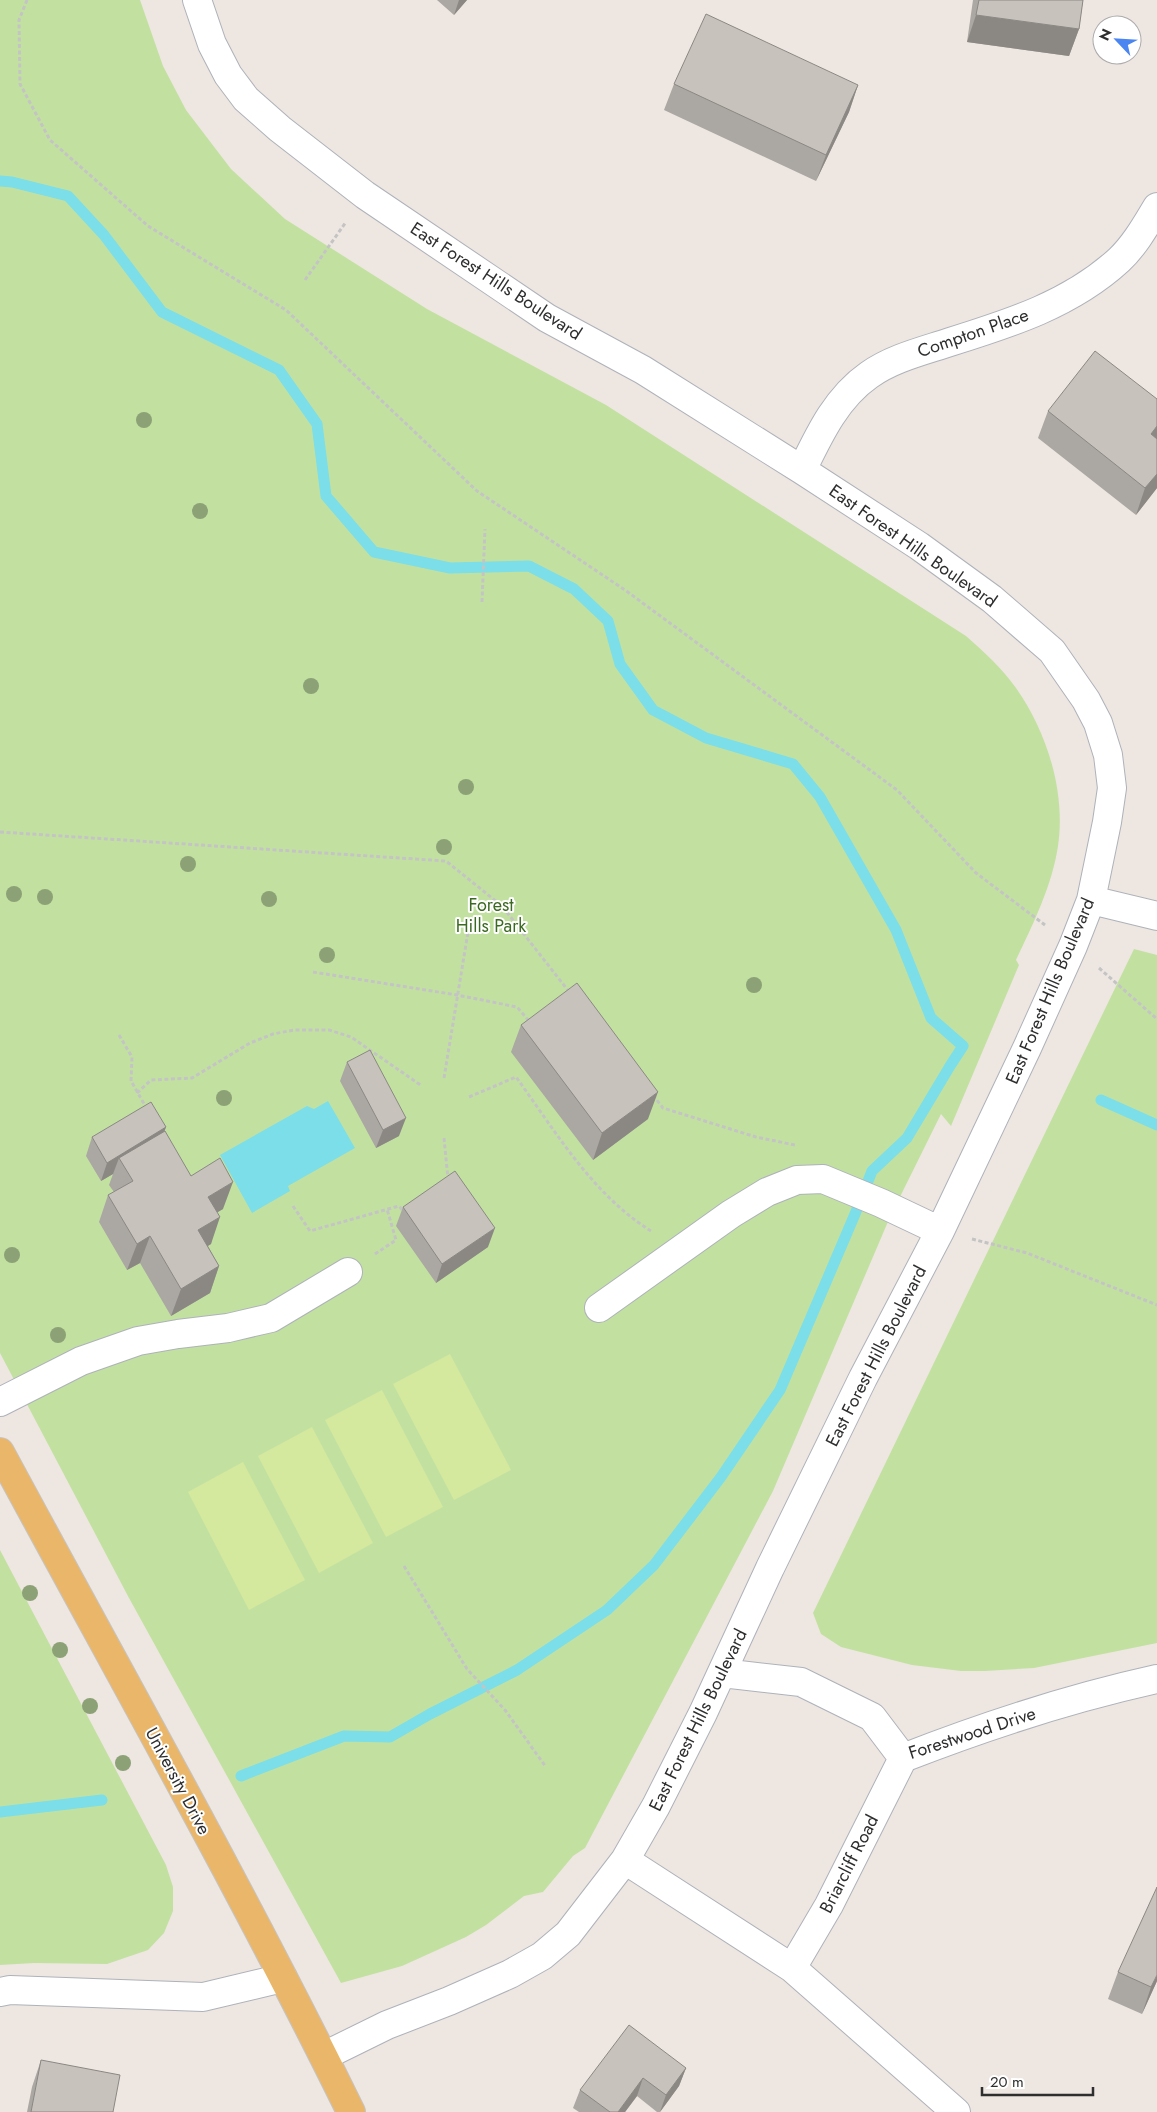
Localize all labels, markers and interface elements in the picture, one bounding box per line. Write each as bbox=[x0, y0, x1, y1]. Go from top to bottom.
north arrow bbox=[1092, 15, 1142, 65]
text: N bbox=[1094, 25, 1117, 44]
street label: East Forest Hills Boulevard bbox=[405, 216, 587, 346]
street label: Compton Place bbox=[914, 302, 1032, 364]
street label: East Forest Hills Boulevard bbox=[824, 478, 1002, 614]
park label: Forest Hills Park bbox=[456, 892, 526, 939]
street label: East Forest Hills Boulevard bbox=[999, 894, 1101, 1088]
street label: East Forest Hills Boulevard bbox=[819, 1261, 933, 1451]
street label: East Forest Hills Boulevard bbox=[642, 1624, 754, 1816]
street label: Forestwood Drive bbox=[905, 1700, 1039, 1766]
street label: University Drive bbox=[139, 1723, 217, 1839]
street label: Briarcliff Road bbox=[813, 1810, 885, 1918]
scale bar bbox=[982, 2064, 1093, 2096]
text: 20 m bbox=[990, 2071, 1024, 2093]

